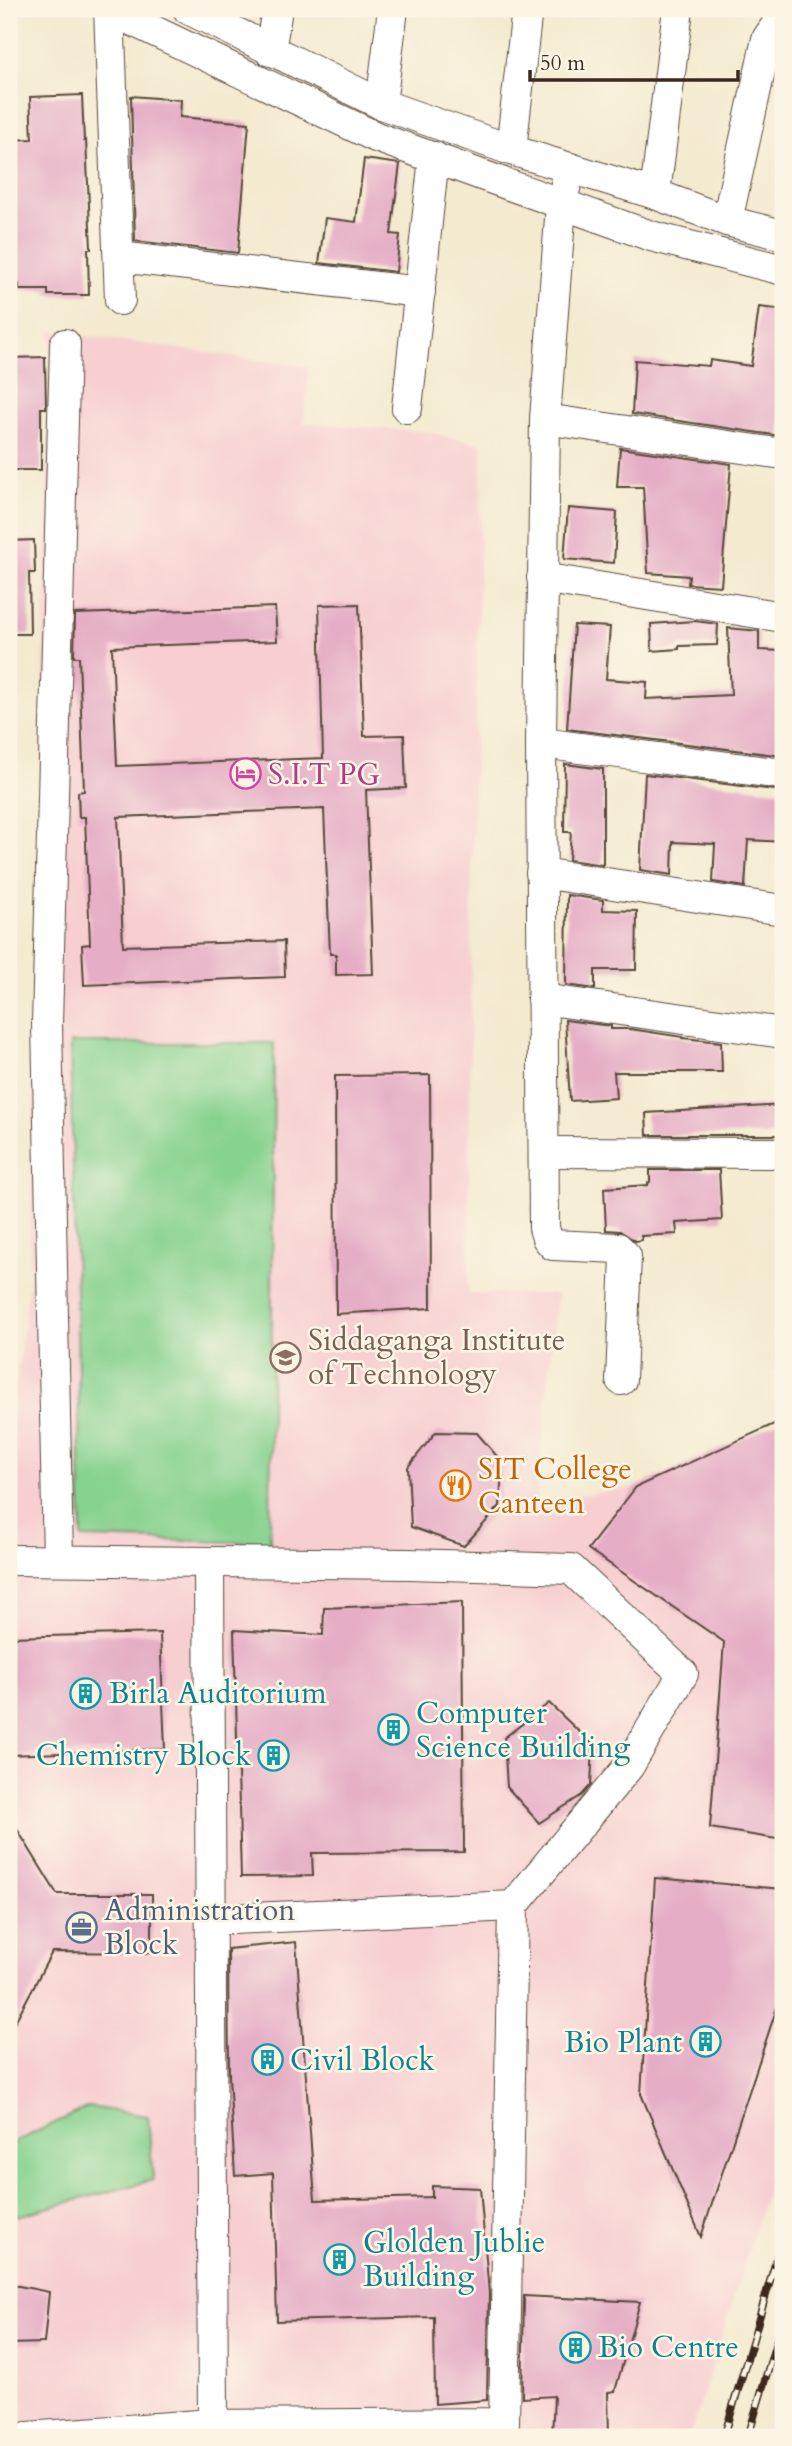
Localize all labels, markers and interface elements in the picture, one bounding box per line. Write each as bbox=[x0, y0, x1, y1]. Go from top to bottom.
scale bar bbox=[530, 38, 738, 82]
text: 50 m bbox=[540, 49, 585, 78]
place label: S.I.T PG bbox=[268, 754, 380, 795]
hotel icon: S.I.T PG bbox=[228, 757, 262, 791]
place label: Siddaganga Institute of Technology bbox=[308, 1320, 565, 1395]
school or university icon: Siddaganga Institute of Technology bbox=[268, 1340, 302, 1374]
place label: SIT College Canteen bbox=[478, 1449, 632, 1524]
restaurant icon: SIT College Canteen bbox=[438, 1469, 472, 1503]
place label: Birla Auditorium bbox=[109, 1673, 327, 1714]
building icon: Birla Auditorium bbox=[69, 1676, 103, 1710]
place label: Computer Science Building bbox=[416, 1693, 631, 1768]
building icon: Computer Science Building bbox=[376, 1713, 410, 1747]
place label: Chemistry Block bbox=[36, 1735, 251, 1776]
building icon: Chemistry Block bbox=[257, 1738, 291, 1772]
place label: Administration Block bbox=[104, 1890, 295, 1965]
office icon: Administration Block bbox=[64, 1910, 98, 1944]
place label: Bio Plant bbox=[564, 2022, 683, 2063]
building icon: Bio Plant bbox=[688, 2025, 722, 2059]
place label: Civil Block bbox=[290, 2040, 435, 2081]
building icon: Civil Block bbox=[250, 2043, 284, 2077]
place label: Glolden Jublie Building bbox=[363, 2222, 545, 2297]
building icon: Glolden Jublie Building bbox=[323, 2242, 357, 2276]
place label: Bio Centre bbox=[598, 2327, 739, 2368]
building icon: Bio Centre bbox=[558, 2330, 592, 2364]

